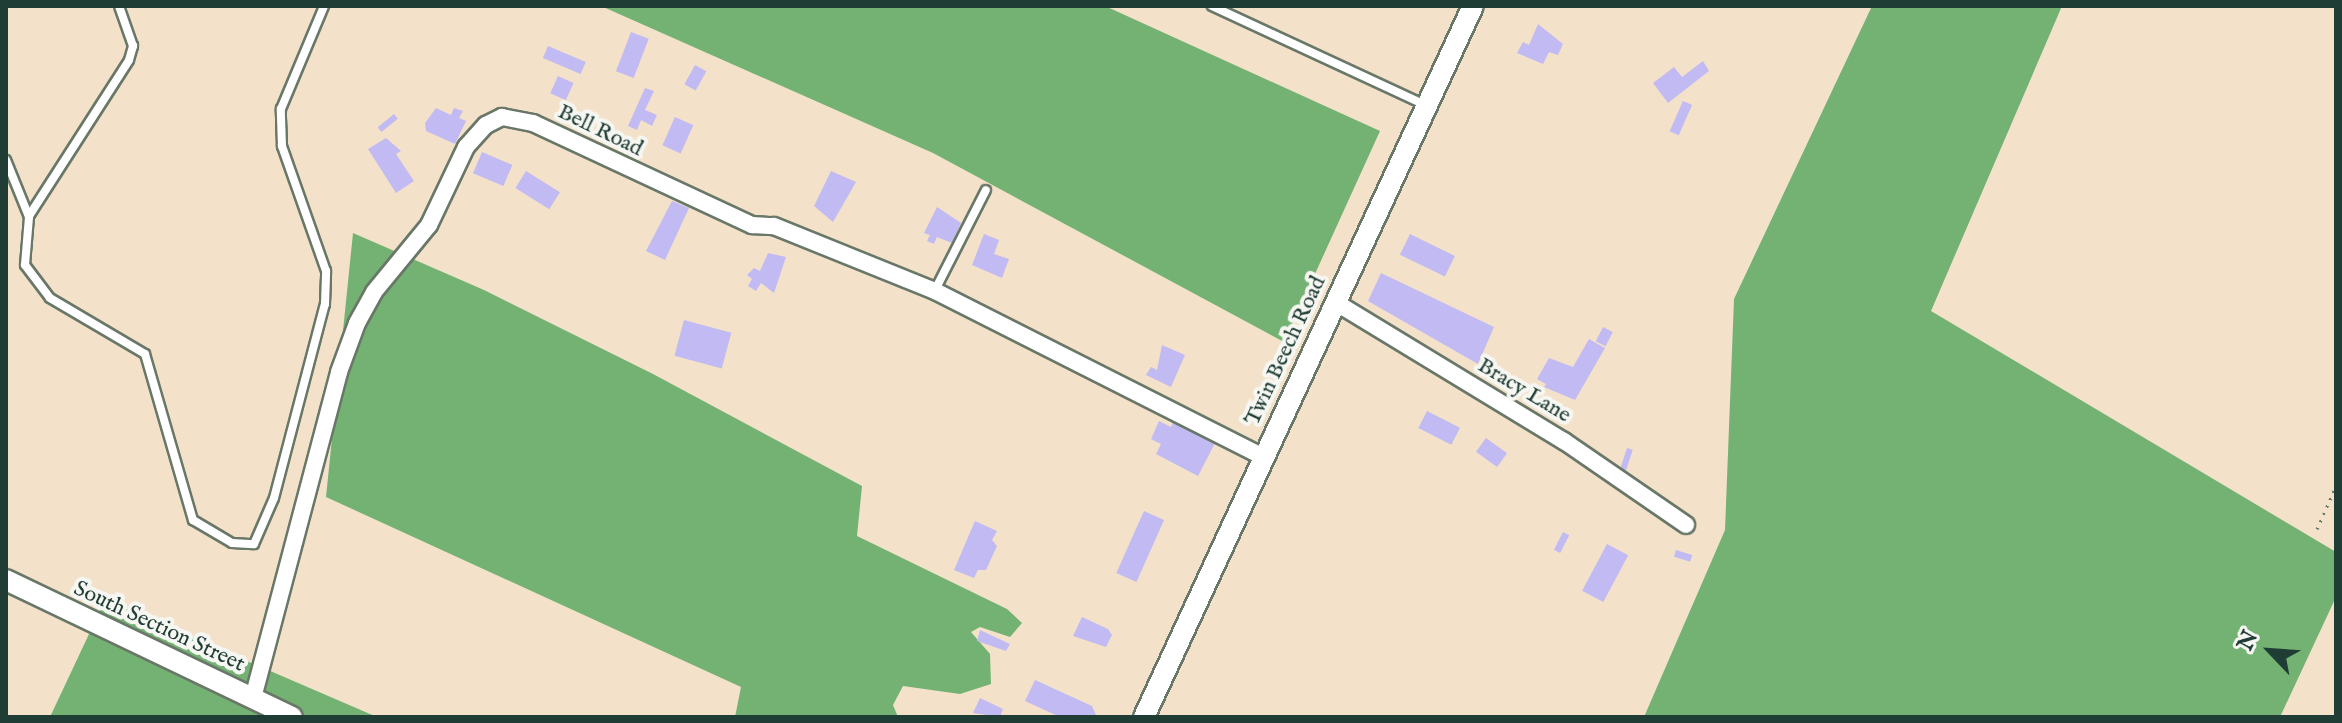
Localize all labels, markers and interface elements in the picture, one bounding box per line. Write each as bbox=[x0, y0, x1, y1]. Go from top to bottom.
street label: Bell Road bbox=[553, 99, 647, 163]
street label: Twin Beech Road bbox=[1240, 272, 1332, 430]
street label: Bracy Lane bbox=[1473, 353, 1575, 429]
street label: South Section Street bbox=[69, 576, 249, 678]
north arrow bbox=[2230, 611, 2310, 691]
text: N bbox=[2232, 626, 2265, 655]

